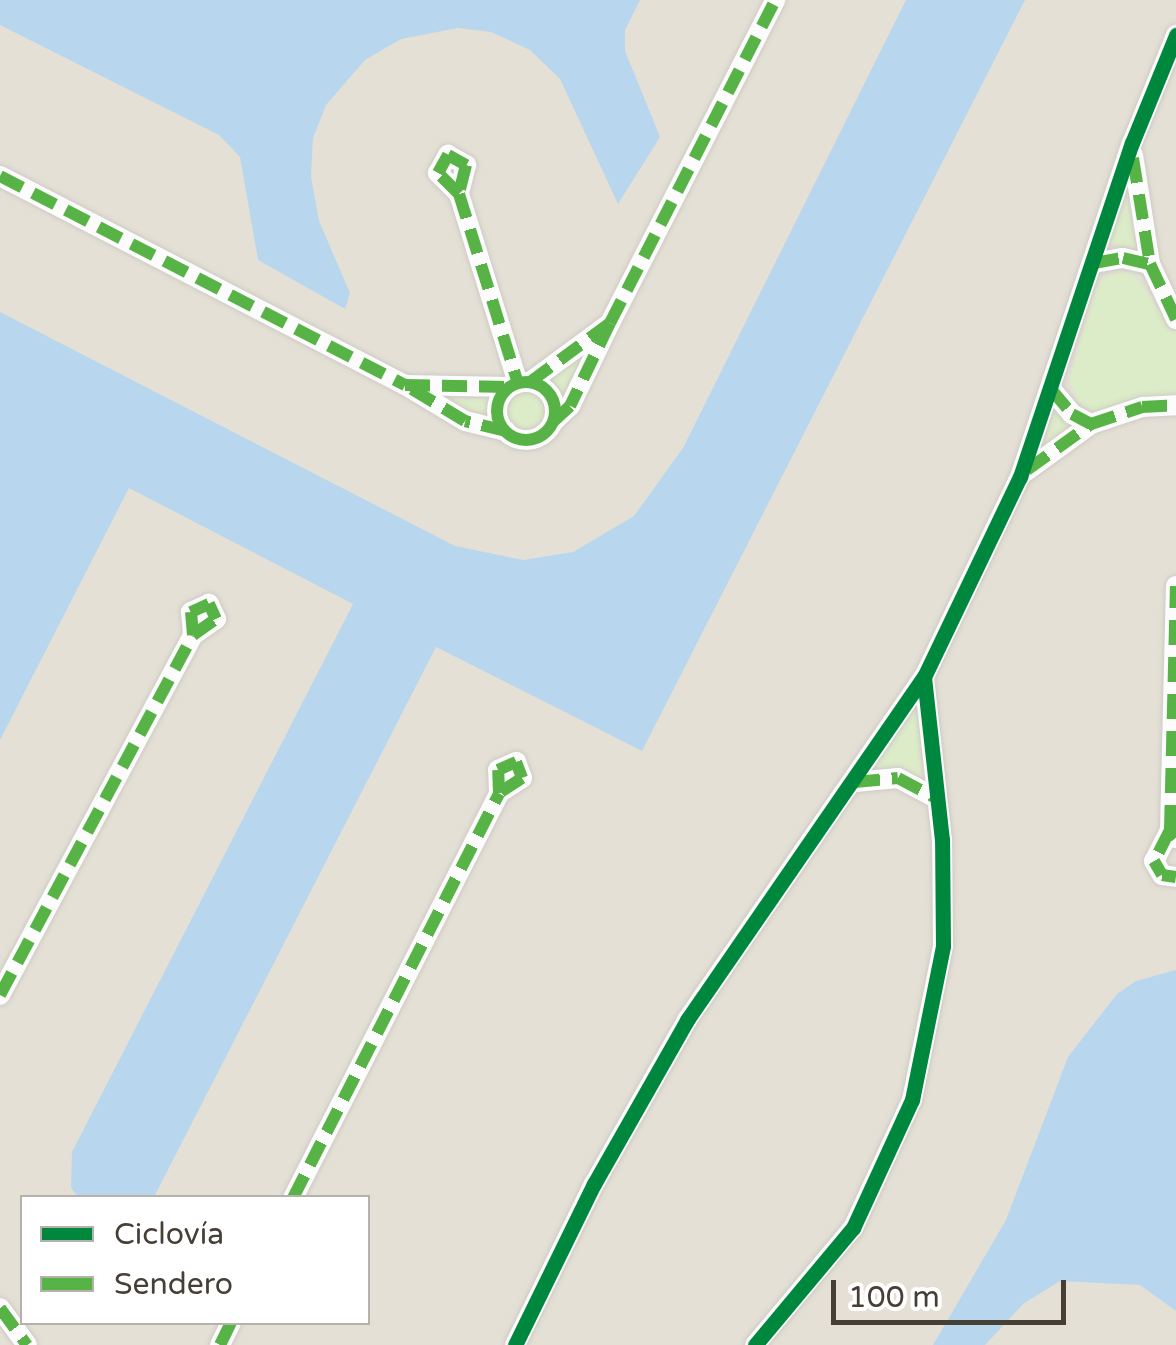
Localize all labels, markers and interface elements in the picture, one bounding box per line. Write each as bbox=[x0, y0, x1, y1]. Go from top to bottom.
legend bbox=[20, 1195, 370, 1325]
text: Ciclovía bbox=[114, 1216, 224, 1253]
scale bar bbox=[836, 1260, 1071, 1322]
text: Sendero bbox=[114, 1266, 233, 1303]
text: 100 m bbox=[848, 1279, 940, 1316]

